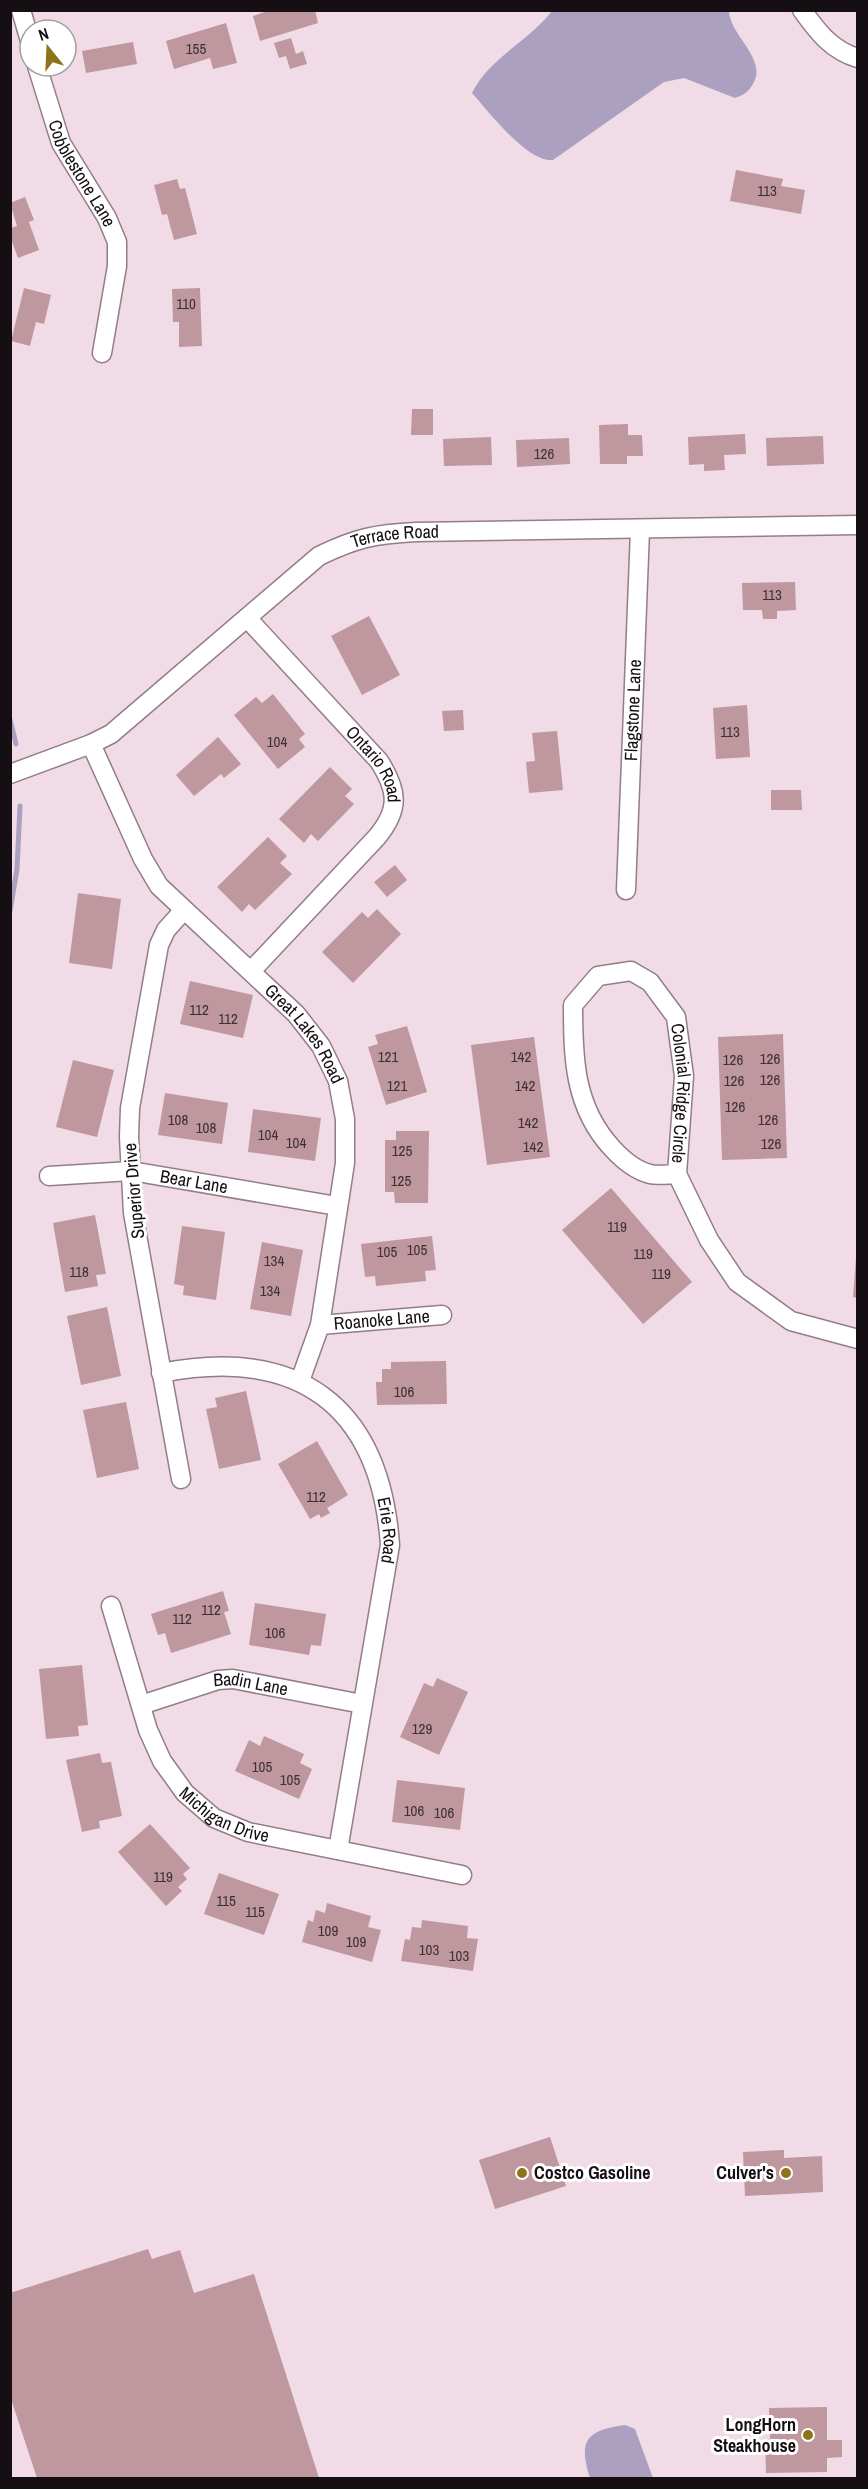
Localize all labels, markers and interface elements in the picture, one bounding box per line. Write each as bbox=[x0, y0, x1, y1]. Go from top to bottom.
north arrow bbox=[18, 18, 78, 78]
text: N bbox=[35, 22, 51, 46]
house number: 155 bbox=[186, 38, 206, 59]
street label: Cobblestone Lane bbox=[43, 117, 122, 230]
house number: 113 bbox=[757, 180, 777, 201]
house number: 110 bbox=[176, 293, 196, 314]
house number: 126 bbox=[534, 443, 554, 464]
street label: Terrace Road bbox=[347, 519, 439, 554]
house number: 113 bbox=[762, 584, 782, 605]
street label: Flagstone Lane bbox=[618, 659, 647, 762]
street label: Ontario Road bbox=[340, 720, 407, 803]
house number: 113 bbox=[720, 721, 740, 742]
house number: 104 bbox=[267, 731, 287, 752]
street label: Great Lakes Road bbox=[259, 978, 350, 1087]
house number: 112 bbox=[189, 999, 209, 1020]
house number: 112 bbox=[218, 1008, 238, 1029]
street label: Colonial Ridge Circle bbox=[665, 1022, 697, 1164]
house number: 121 bbox=[378, 1046, 398, 1067]
house number: 142 bbox=[511, 1046, 531, 1067]
house number: 126 bbox=[760, 1048, 780, 1069]
house number: 126 bbox=[723, 1049, 743, 1070]
house number: 126 bbox=[760, 1069, 780, 1090]
house number: 126 bbox=[724, 1070, 744, 1091]
house number: 121 bbox=[387, 1075, 407, 1096]
house number: 142 bbox=[515, 1075, 535, 1096]
house number: 126 bbox=[725, 1096, 745, 1117]
house number: 108 bbox=[168, 1109, 188, 1130]
house number: 126 bbox=[758, 1109, 778, 1130]
house number: 142 bbox=[518, 1112, 538, 1133]
house number: 108 bbox=[196, 1117, 216, 1138]
house number: 104 bbox=[258, 1124, 278, 1145]
house number: 104 bbox=[286, 1132, 306, 1153]
house number: 126 bbox=[761, 1133, 781, 1154]
house number: 142 bbox=[523, 1136, 543, 1157]
house number: 125 bbox=[392, 1140, 412, 1161]
street label: Superior Drive bbox=[117, 1142, 150, 1240]
street label: Bear Lane bbox=[158, 1163, 230, 1199]
house number: 125 bbox=[391, 1170, 411, 1191]
house number: 119 bbox=[607, 1216, 627, 1237]
house number: 105 bbox=[407, 1239, 427, 1260]
house number: 105 bbox=[377, 1241, 397, 1262]
house number: 119 bbox=[633, 1243, 653, 1264]
house number: 134 bbox=[264, 1250, 284, 1271]
house number: 118 bbox=[69, 1261, 89, 1282]
house number: 119 bbox=[651, 1263, 671, 1284]
house number: 134 bbox=[260, 1280, 280, 1301]
street label: Roanoke Lane bbox=[333, 1303, 431, 1336]
house number: 106 bbox=[394, 1381, 414, 1402]
house number: 112 bbox=[306, 1486, 326, 1507]
street label: Erie Road bbox=[371, 1495, 403, 1565]
house number: 112 bbox=[201, 1599, 221, 1620]
house number: 112 bbox=[172, 1608, 192, 1629]
house number: 106 bbox=[265, 1622, 285, 1643]
street label: Badin Lane bbox=[212, 1666, 290, 1701]
house number: 129 bbox=[412, 1718, 432, 1739]
house number: 105 bbox=[252, 1756, 272, 1777]
house number: 105 bbox=[280, 1769, 300, 1790]
street label: Michigan Drive bbox=[174, 1781, 271, 1848]
house number: 106 bbox=[404, 1800, 424, 1821]
house number: 106 bbox=[434, 1802, 454, 1823]
house number: 119 bbox=[153, 1866, 173, 1887]
house number: 115 bbox=[216, 1890, 236, 1911]
house number: 115 bbox=[245, 1901, 265, 1922]
house number: 109 bbox=[318, 1920, 338, 1941]
house number: 109 bbox=[346, 1931, 366, 1952]
house number: 103 bbox=[419, 1939, 439, 1960]
house number: 103 bbox=[449, 1945, 469, 1966]
place label: Costco Gasoline bbox=[534, 2160, 650, 2185]
place label: Culver's bbox=[716, 2160, 774, 2185]
marker: Costco Gasoline bbox=[515, 2166, 529, 2180]
marker: Culver's bbox=[779, 2166, 793, 2180]
place label: LongHorn Steakhouse bbox=[713, 2412, 796, 2458]
marker: LongHorn Steakhouse bbox=[801, 2428, 815, 2442]

